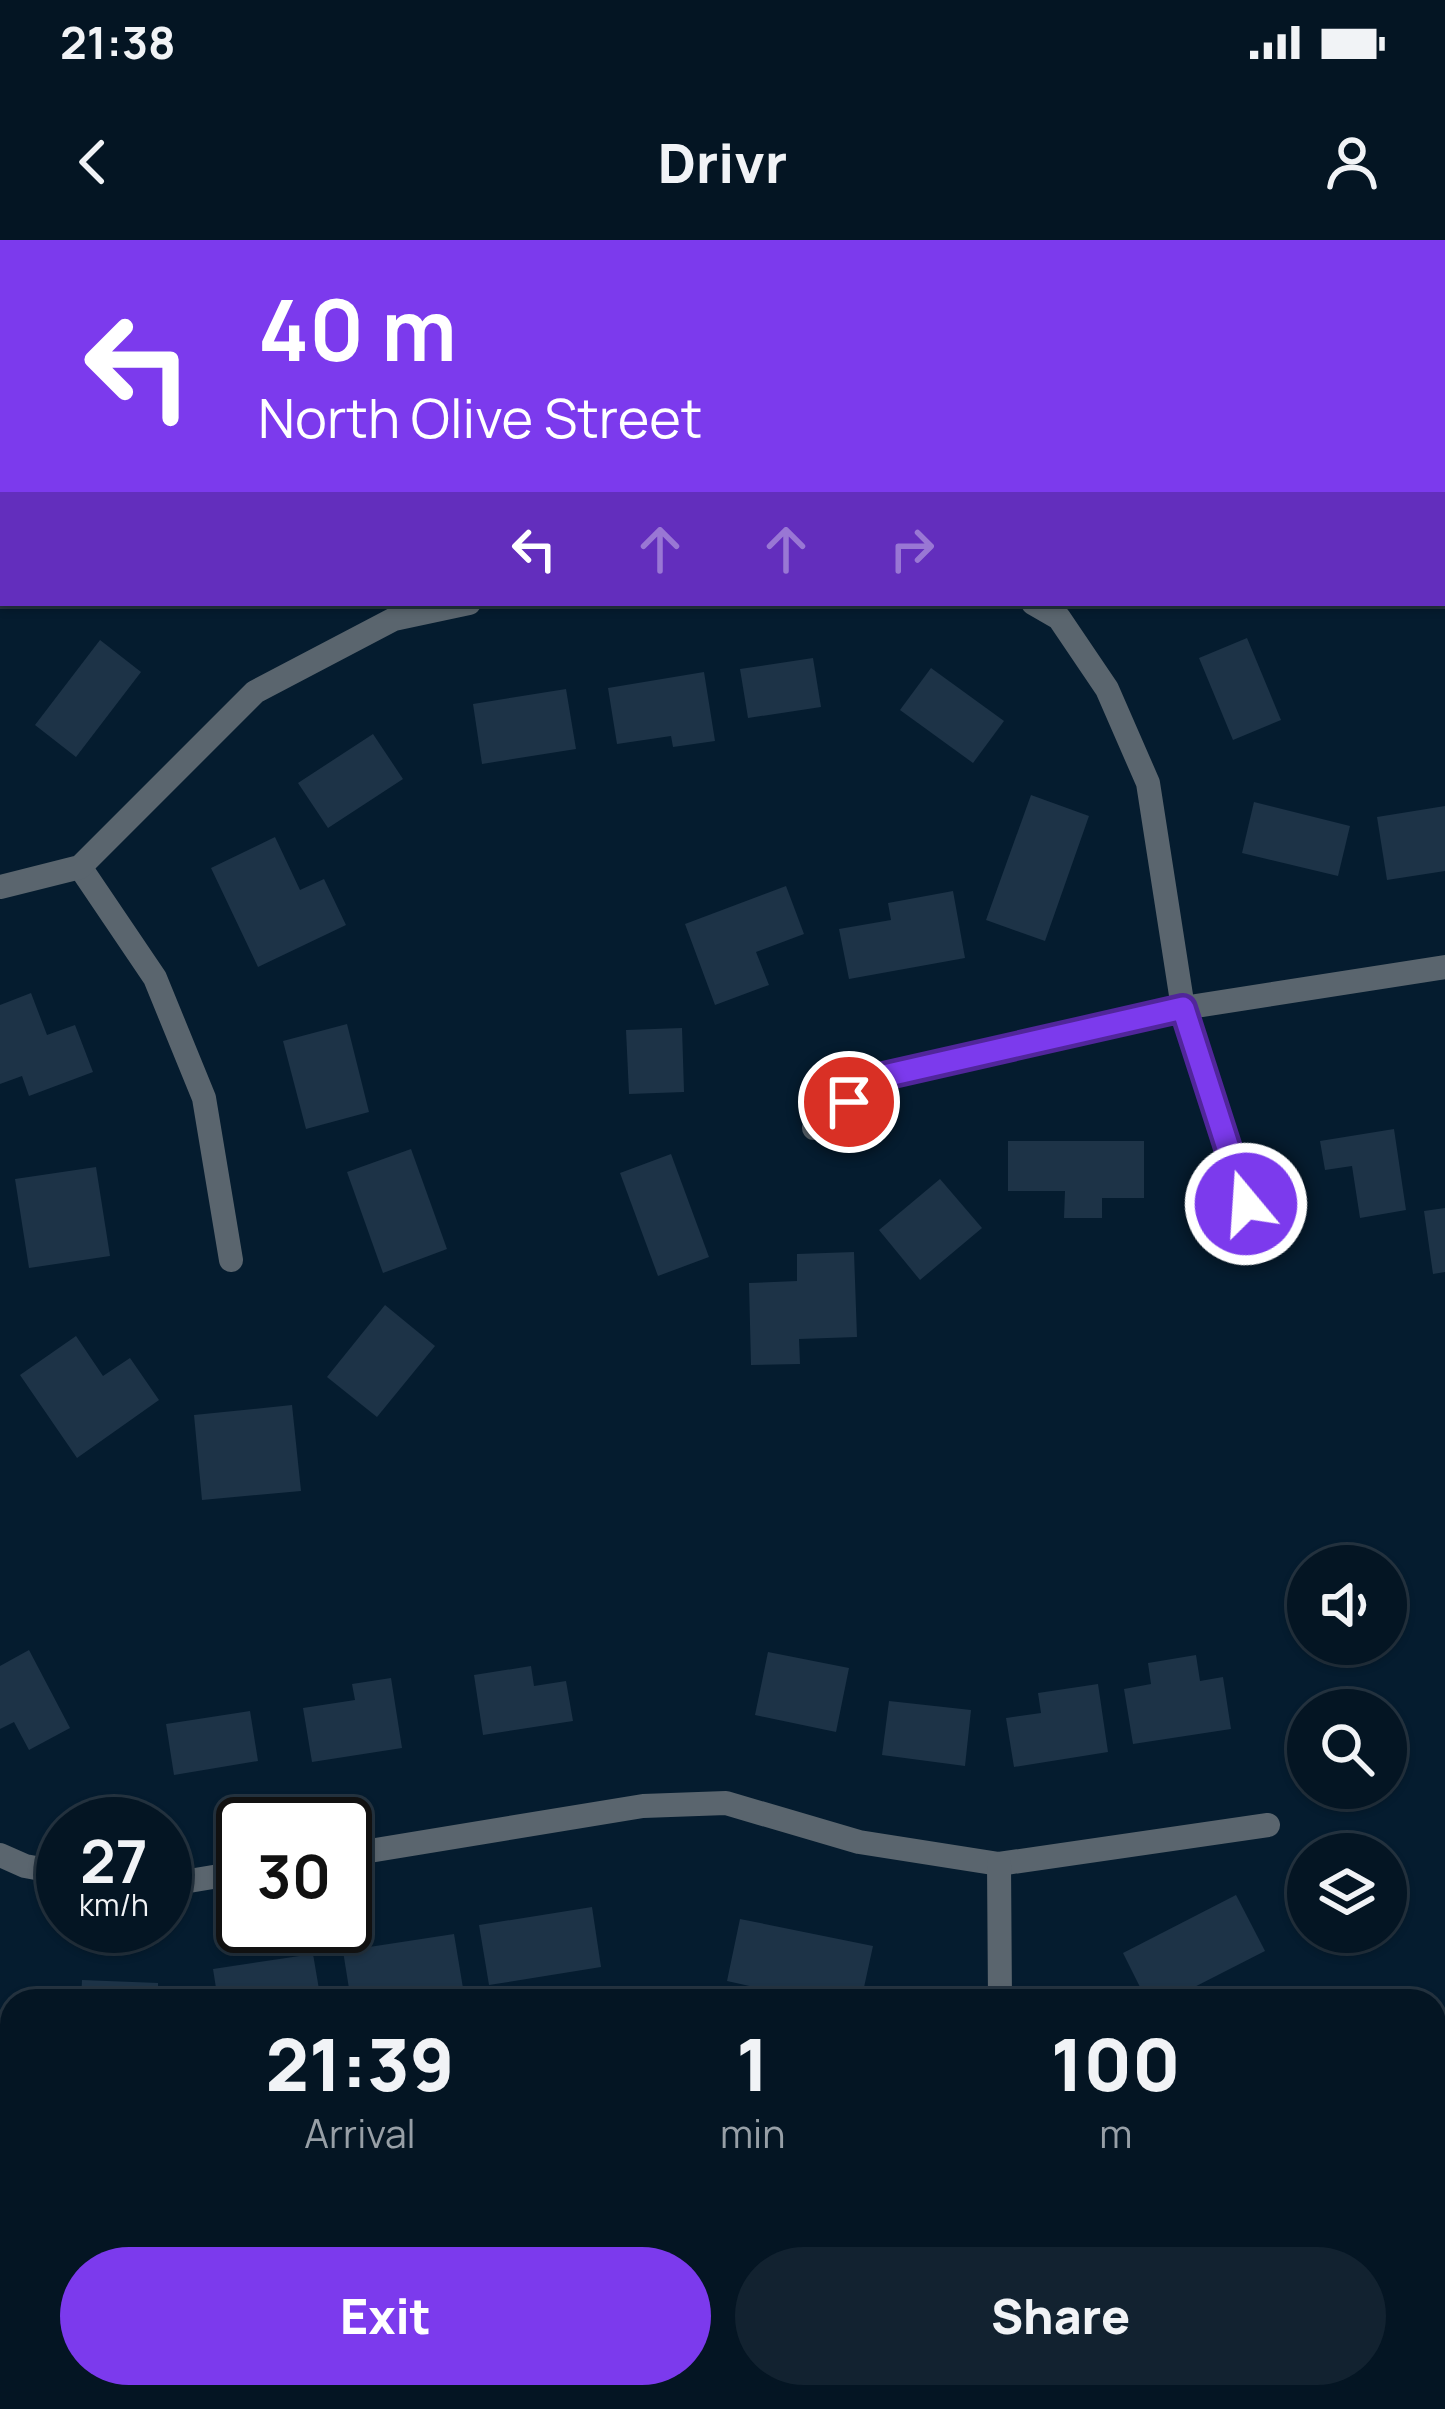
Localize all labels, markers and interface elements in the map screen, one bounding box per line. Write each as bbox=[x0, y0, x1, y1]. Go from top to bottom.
text: 21:38 bbox=[60, 11, 176, 73]
text: Drivr bbox=[658, 125, 787, 199]
icon: back bbox=[60, 129, 126, 195]
icon: person bbox=[1319, 129, 1385, 195]
text: 40 m bbox=[258, 271, 457, 386]
icon: left bbox=[60, 288, 216, 444]
text: North Olive Street bbox=[258, 380, 702, 454]
icon: left bbox=[501, 516, 567, 582]
icon: ahead bbox=[627, 516, 693, 582]
icon: ahead bbox=[753, 516, 819, 582]
icon: right bbox=[879, 516, 945, 582]
pin bbox=[798, 1051, 900, 1153]
icon: arrive bbox=[816, 1069, 882, 1135]
position arrow bbox=[1183, 1141, 1309, 1267]
map controls bbox=[1287, 1545, 1407, 1953]
button: sound bbox=[1287, 1545, 1407, 1665]
button: search bbox=[1287, 1689, 1407, 1809]
speed limit sign: 30 bbox=[216, 1797, 372, 1953]
text: 27 bbox=[80, 1819, 148, 1901]
button: layers bbox=[1287, 1833, 1407, 1953]
text: km/h bbox=[79, 1884, 149, 1925]
text: 21:39 bbox=[265, 2014, 455, 2113]
text: 1 bbox=[736, 2014, 769, 2113]
text: 100 bbox=[1051, 2014, 1181, 2113]
text: Arrival bbox=[304, 2106, 416, 2160]
text: min bbox=[720, 2106, 785, 2160]
text: m bbox=[1099, 2106, 1132, 2160]
button: Exit bbox=[60, 2247, 711, 2385]
button: Share bbox=[735, 2247, 1386, 2385]

